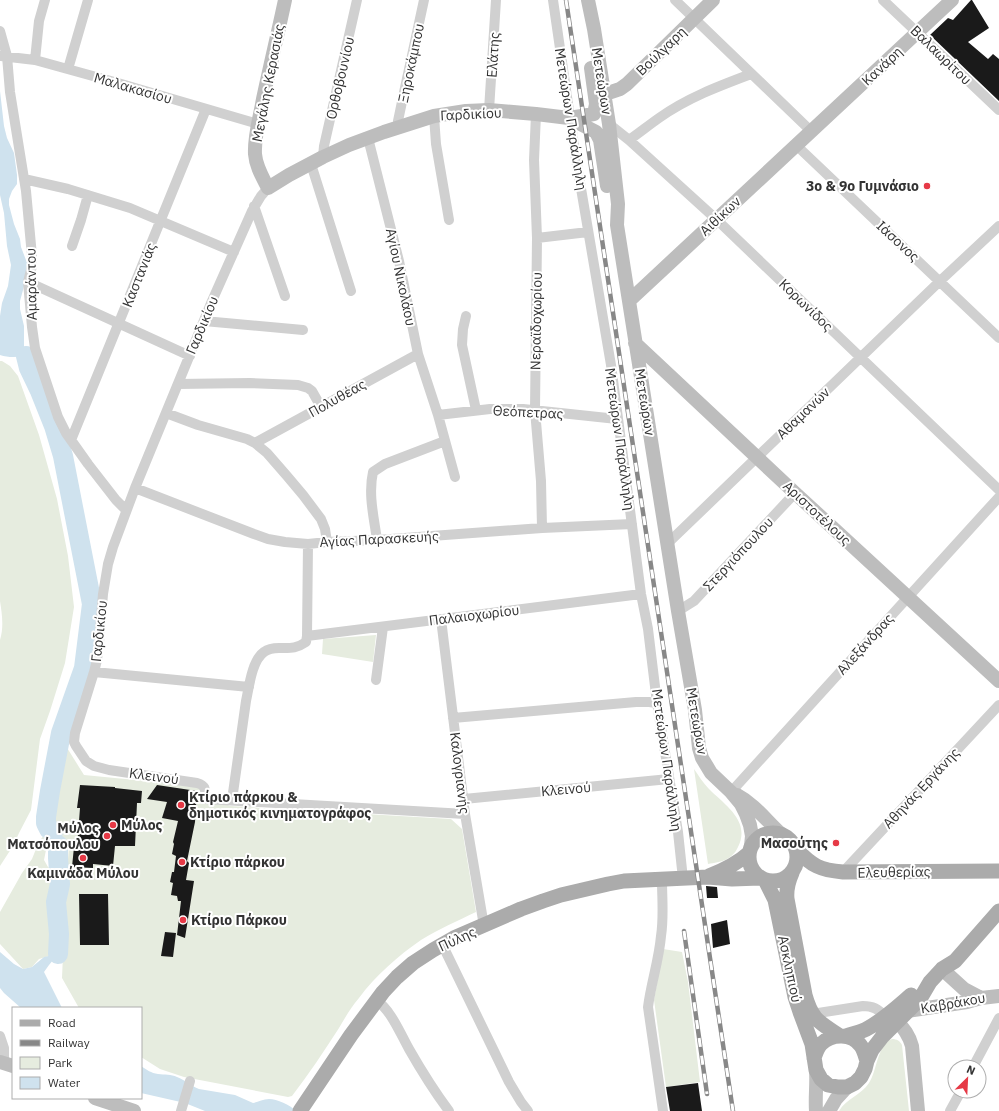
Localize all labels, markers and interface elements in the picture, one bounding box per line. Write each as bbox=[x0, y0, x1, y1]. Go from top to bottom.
street label: Βαλαωρίτου bbox=[907, 21, 975, 89]
street label: Μεγάλης Κερασιάς bbox=[248, 22, 288, 144]
street label: Ξηροκάμπου bbox=[394, 22, 428, 104]
street label: Βούλγαρη bbox=[632, 23, 690, 79]
street label: Ελάτης bbox=[482, 31, 504, 78]
street label: Ορθοβουνίου bbox=[322, 35, 358, 121]
street label: Κανάρη bbox=[858, 43, 906, 89]
street label: Μετεώρων Παράλληλη bbox=[551, 46, 591, 192]
street label: Μετεώρων bbox=[588, 46, 616, 116]
street label: Μαλακασίου bbox=[92, 68, 174, 108]
street label: Γαρδικίου bbox=[440, 103, 502, 125]
place label: 3ο & 9ο Γυμνάσιο bbox=[806, 177, 919, 195]
marker: 3ο & 9ο Γυμνάσιο bbox=[922, 181, 932, 191]
street label: Αιθίκων bbox=[696, 192, 744, 240]
street label: Ιάσονος bbox=[873, 217, 923, 265]
street label: Αγίου Νικολάου bbox=[382, 226, 420, 328]
street label: Καστανιάς bbox=[118, 240, 160, 310]
street label: Αμαράντου bbox=[21, 248, 41, 320]
street label: Νεραϊδοχωρίου bbox=[526, 272, 546, 370]
street label: Κορωνίδος bbox=[775, 275, 837, 335]
street label: Γαρδικίου bbox=[182, 293, 222, 357]
street label: Μετεώρων Παράλληλη bbox=[601, 366, 639, 512]
street label: Μετεώρων bbox=[631, 367, 659, 437]
street label: Πολυθέας bbox=[305, 375, 369, 421]
street label: Αθαμανών bbox=[773, 383, 833, 443]
street label: Θεόπετρας bbox=[492, 401, 564, 423]
street label: Αριστοτέλους bbox=[779, 477, 855, 549]
street label: Στεργιόπουλου bbox=[699, 513, 777, 595]
street label: Αγίας Παρασκευής bbox=[319, 527, 439, 551]
street label: Γαρδικίου bbox=[87, 599, 111, 663]
street label: Παλαιοχωρίου bbox=[428, 601, 520, 629]
street label: Αλεξάνδρας bbox=[833, 609, 897, 679]
street label: Μετεώρων bbox=[682, 686, 712, 756]
street label: Μετεώρων Παράλληλη bbox=[648, 687, 686, 833]
street label: Καλογριανής bbox=[446, 731, 474, 815]
street label: Αθηνάς Εργάνης bbox=[879, 744, 963, 832]
street label: Κλεινού bbox=[128, 764, 180, 788]
street label: Κλεινού bbox=[540, 778, 592, 800]
place label: Κτίριο πάρκου & δημοτικός κινηματογράφος bbox=[189, 788, 371, 822]
marker: Κτίριο πάρκου & δημοτικός κινηματογράφος bbox=[176, 800, 186, 810]
place label: Μύλος bbox=[121, 816, 163, 834]
place label: Μύλος Ματσόπουλου bbox=[7, 819, 99, 853]
marker: Μύλος bbox=[108, 820, 118, 830]
marker: Μύλος Ματσόπουλου bbox=[102, 831, 112, 841]
place label: Μασούτης bbox=[761, 834, 828, 852]
marker: Μασούτης bbox=[831, 838, 841, 848]
marker: Καμινάδα Μύλου bbox=[78, 853, 88, 863]
place label: Κτίριο πάρκου bbox=[190, 853, 285, 871]
marker: Κτίριο πάρκου bbox=[177, 857, 187, 867]
street label: Ελευθερίας bbox=[857, 862, 931, 882]
place label: Καμινάδα Μύλου bbox=[27, 864, 139, 882]
place label: Κτίριο Πάρκου bbox=[191, 911, 287, 929]
marker: Κτίριο Πάρκου bbox=[178, 915, 188, 925]
street label: Πύλης bbox=[435, 922, 479, 955]
street label: Ασκληπιού bbox=[774, 934, 806, 1004]
street label: Καβράκου bbox=[919, 988, 987, 1018]
legend bbox=[12, 1007, 142, 1099]
text: Road bbox=[48, 1015, 76, 1030]
text: Railway bbox=[48, 1035, 90, 1050]
text: Park bbox=[48, 1055, 73, 1070]
north arrow bbox=[947, 1059, 987, 1099]
text: N bbox=[965, 1062, 978, 1078]
text: Water bbox=[48, 1075, 81, 1090]

